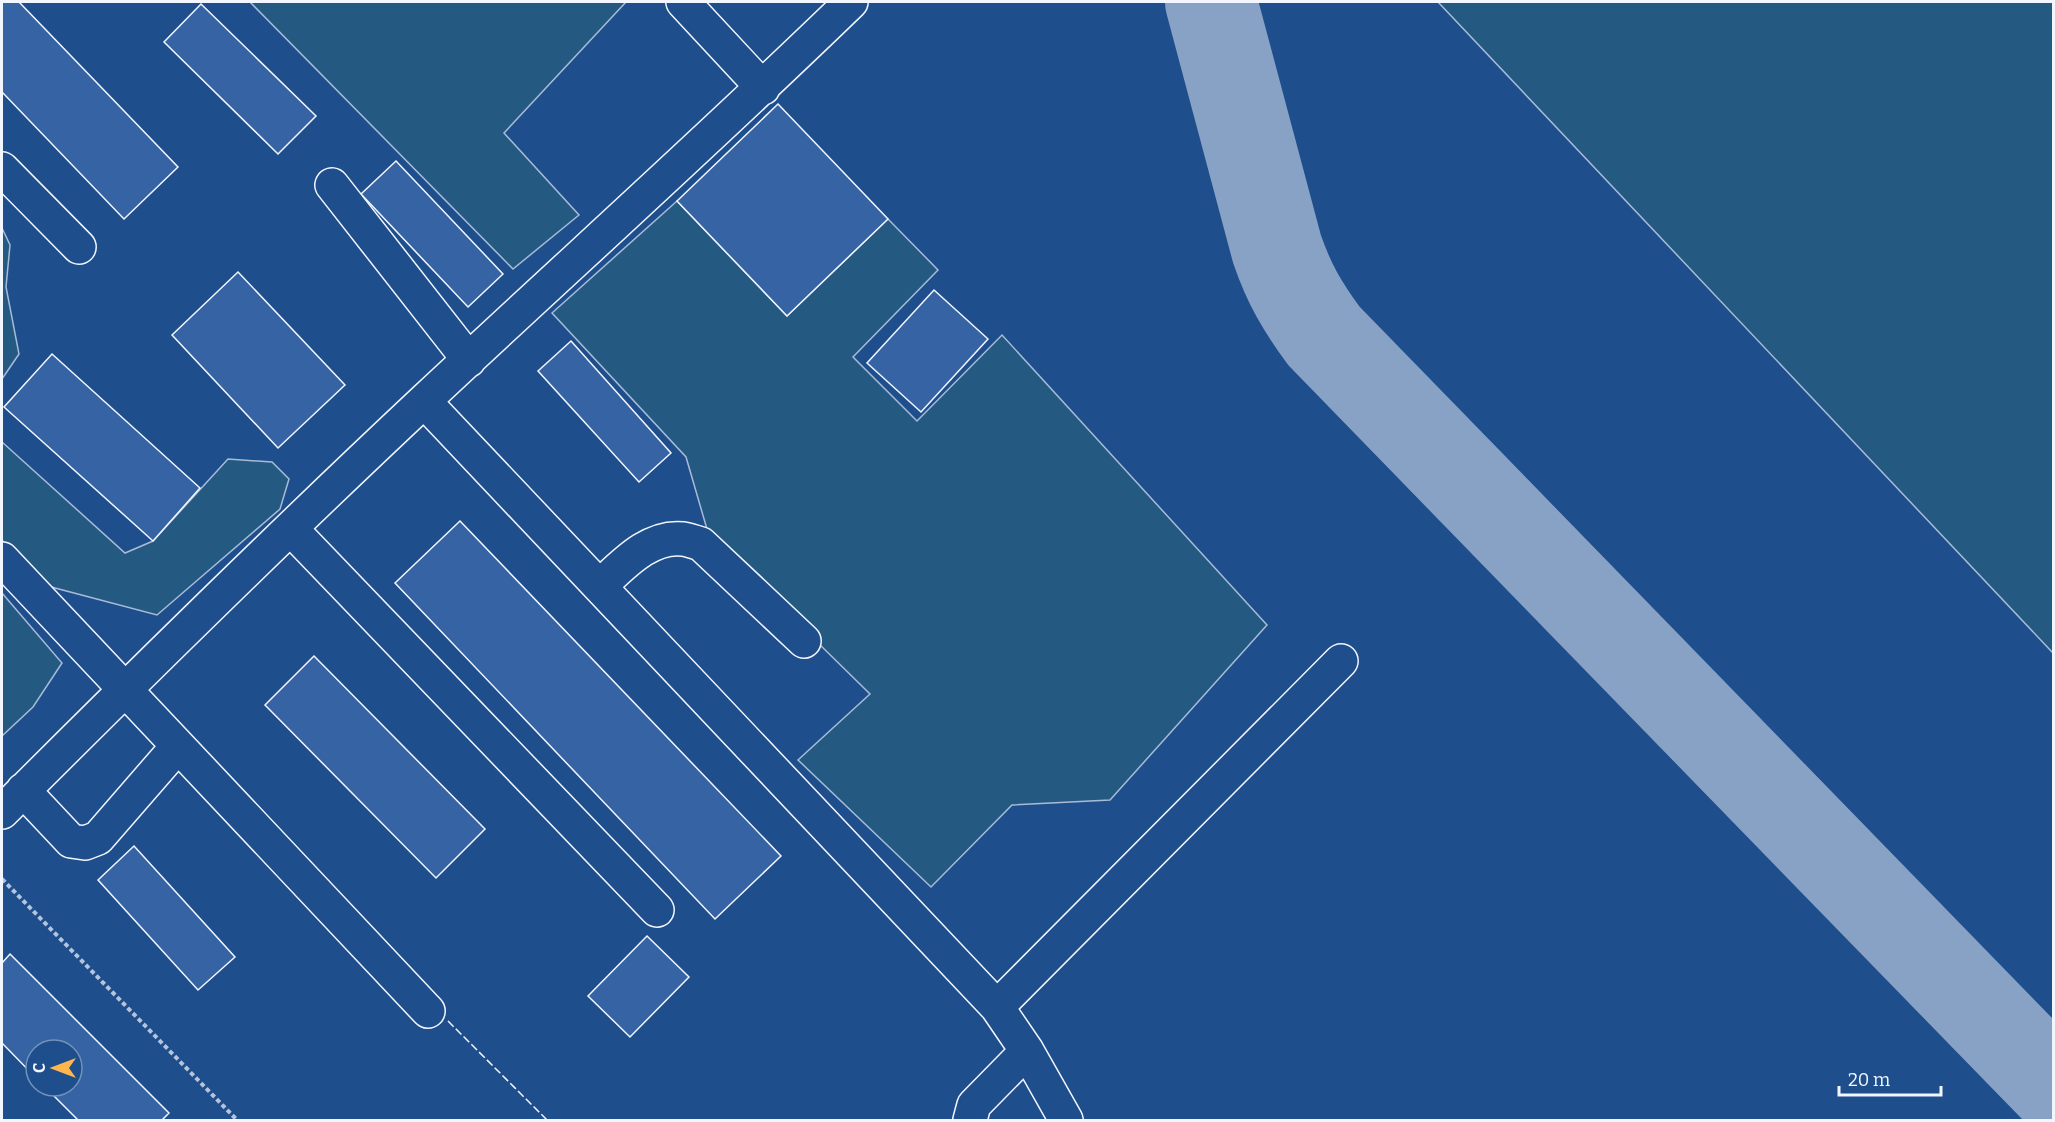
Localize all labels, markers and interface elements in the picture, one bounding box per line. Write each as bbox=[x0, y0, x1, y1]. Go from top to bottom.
north arrow bbox=[24, 1038, 84, 1098]
scale bar bbox=[1839, 1059, 1941, 1097]
text: С bbox=[30, 1063, 49, 1073]
text: 20 m bbox=[1848, 1069, 1890, 1091]

